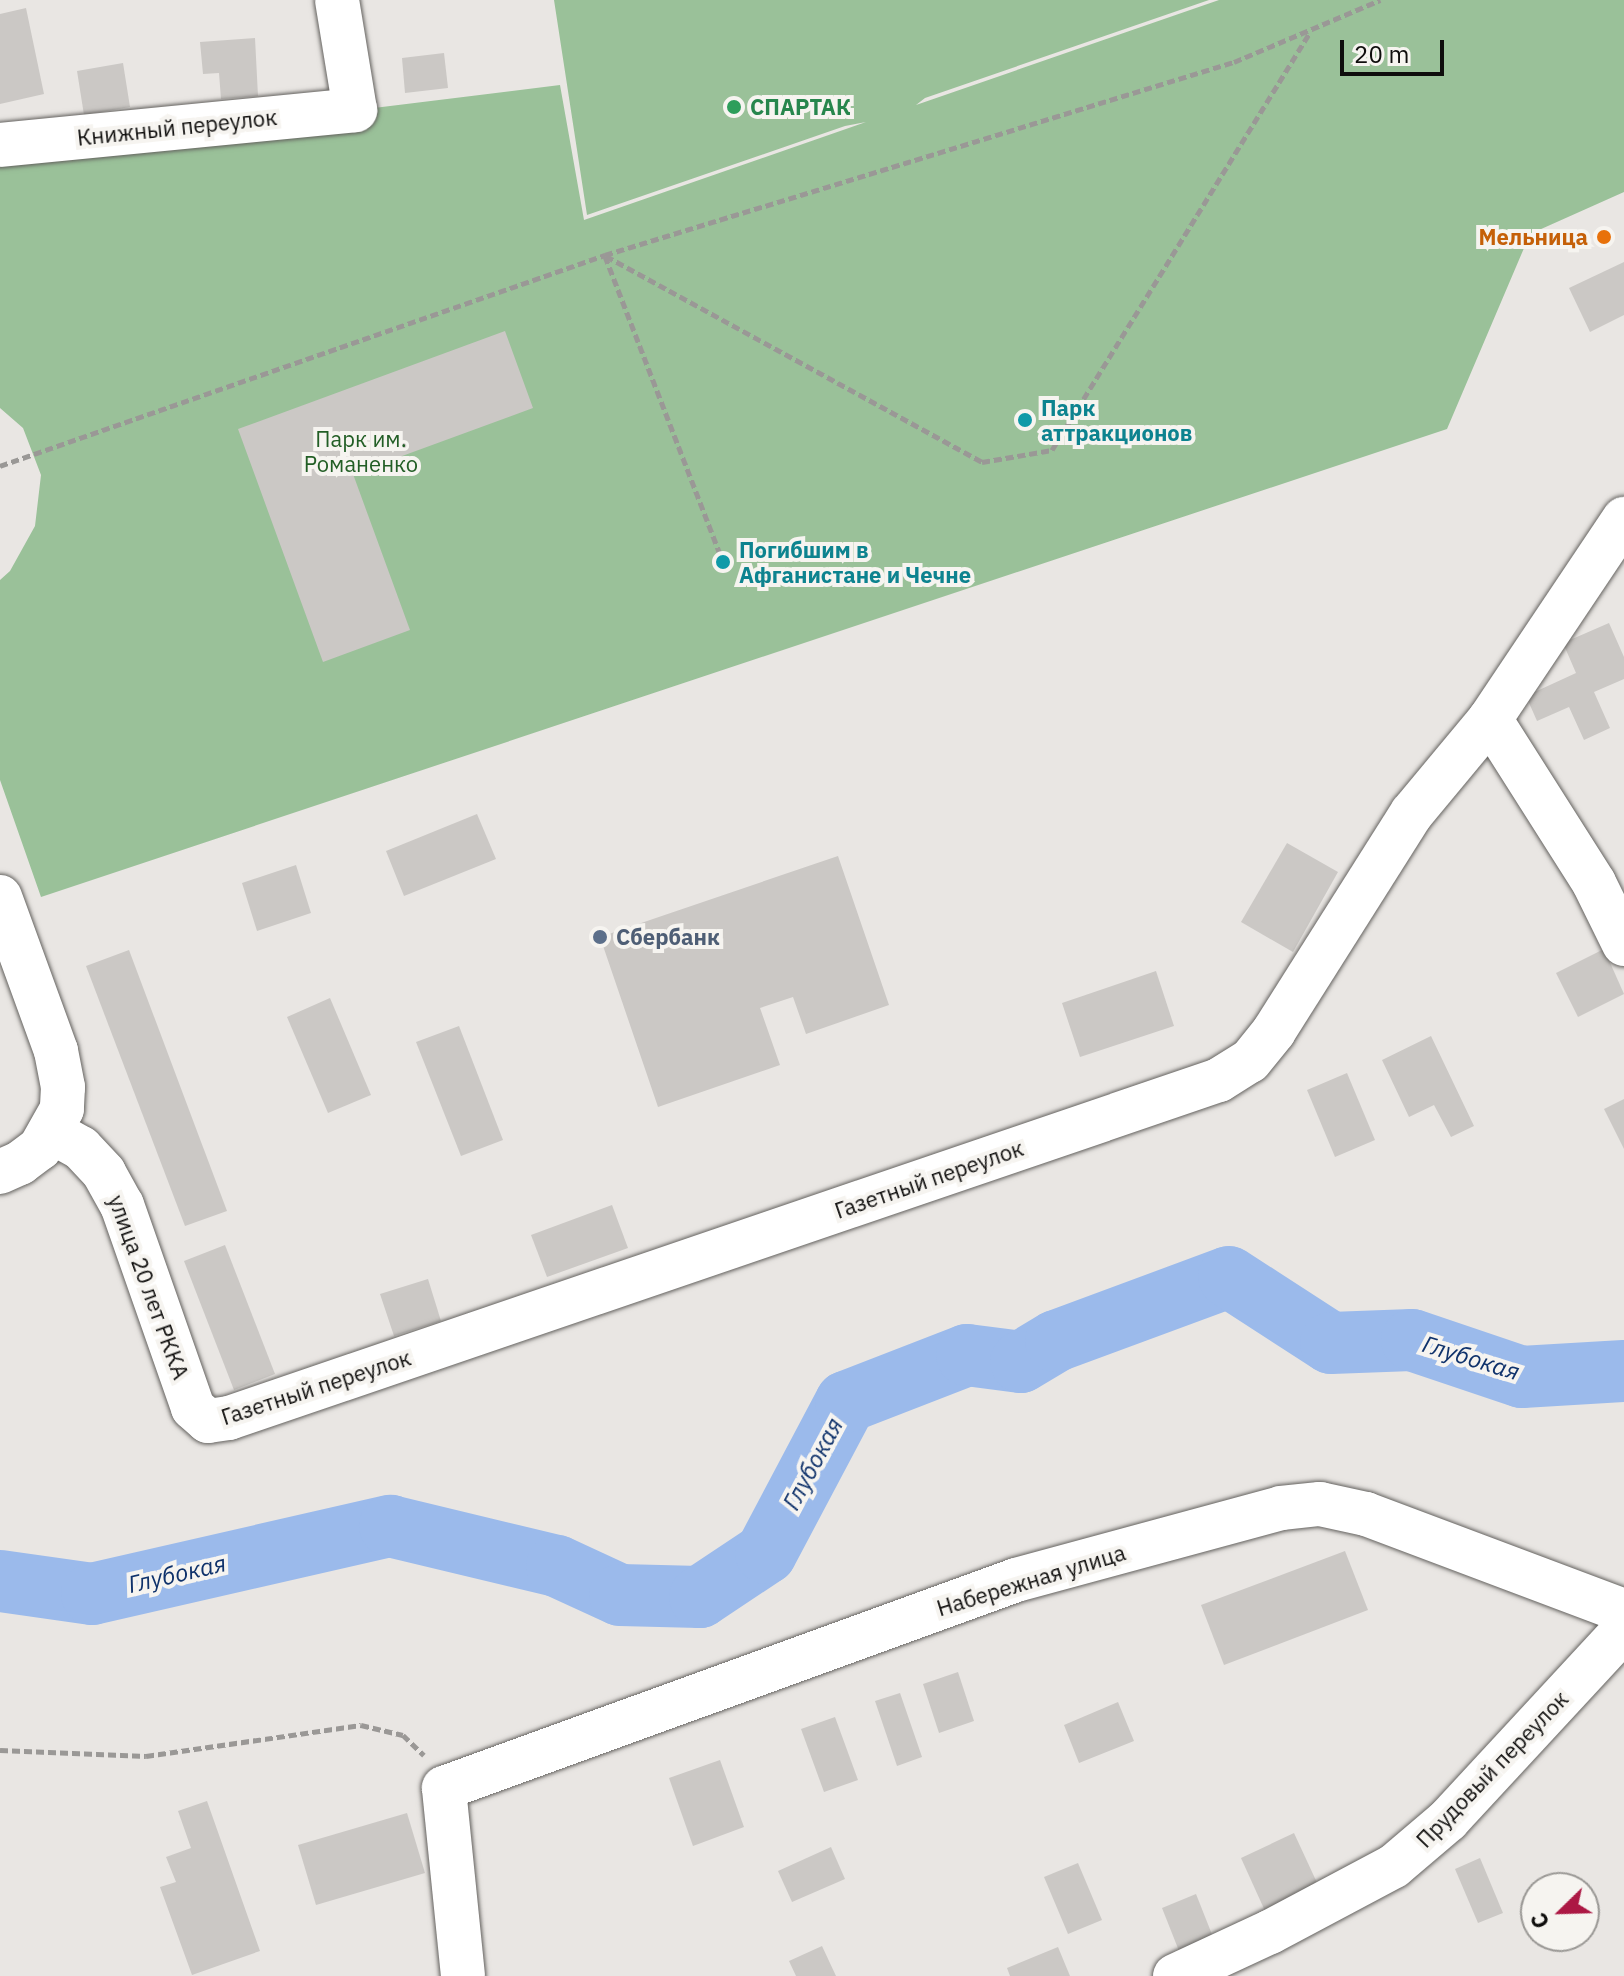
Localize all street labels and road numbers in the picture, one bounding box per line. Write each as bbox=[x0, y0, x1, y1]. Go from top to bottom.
street label: Книжный переулок bbox=[76, 103, 278, 151]
street label: Газетный переулок bbox=[831, 1134, 1027, 1224]
street label: улица 20 лет РККА bbox=[103, 1191, 195, 1383]
street label: Газетный переулок bbox=[218, 1344, 414, 1430]
street label: Набережная улица bbox=[933, 1539, 1129, 1621]
street label: Прудовый переулок bbox=[1411, 1685, 1573, 1853]

